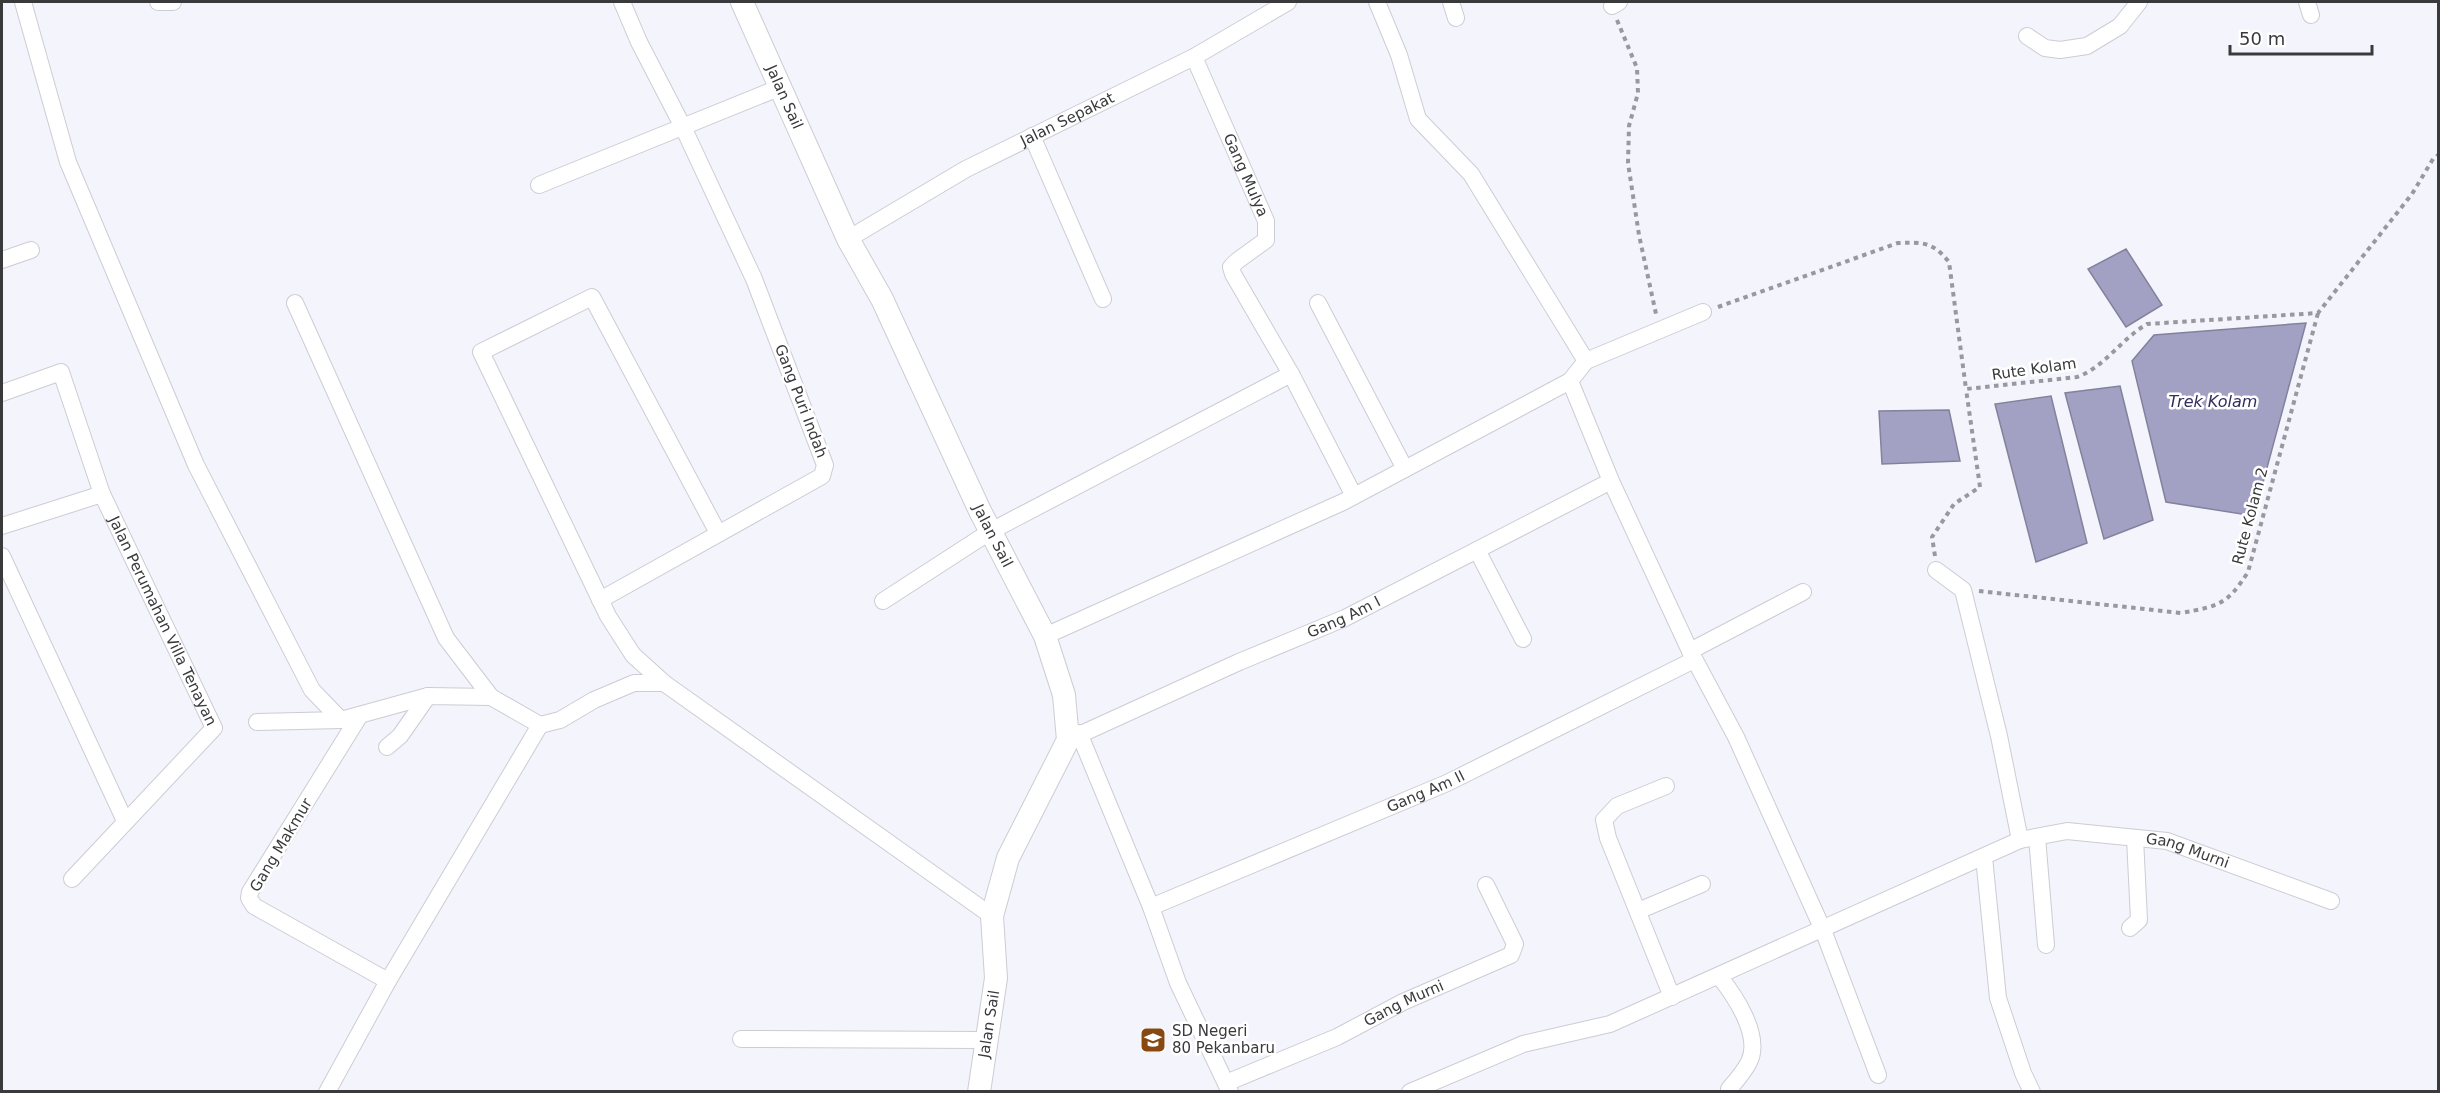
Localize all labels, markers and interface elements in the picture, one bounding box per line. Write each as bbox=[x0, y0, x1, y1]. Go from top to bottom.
scale bar bbox=[2230, 18, 2372, 56]
text: 50 m bbox=[2239, 28, 2285, 49]
street label: Jalan Sail bbox=[762, 61, 807, 132]
street label: Jalan Sepakat bbox=[1016, 89, 1117, 150]
street label: Gang Mulya bbox=[1220, 131, 1272, 220]
street label: Gang Puri Indah bbox=[771, 342, 831, 460]
street label: Rute Kolam bbox=[1990, 354, 2078, 384]
water label: Trek Kolam bbox=[2169, 392, 2257, 411]
street label: Rute Kolam 2 bbox=[2228, 466, 2272, 566]
street label: Jalan Sail bbox=[969, 501, 1017, 570]
street label: Jalan Perumahan Villa Tenayan bbox=[104, 512, 221, 729]
street label: Gang Am I bbox=[1305, 592, 1383, 642]
street label: Gang Am II bbox=[1384, 767, 1468, 816]
street label: Gang Makmur bbox=[246, 794, 316, 895]
street label: Gang Murni bbox=[2145, 830, 2232, 872]
street label: Gang Murni bbox=[1361, 976, 1446, 1030]
street label: Jalan Sail bbox=[975, 989, 1003, 1060]
place label: SD Negeri 80 Pekanbaru bbox=[1172, 1022, 1275, 1057]
school or university icon: SD Negeri 80 Pekanbaru bbox=[1138, 1025, 1168, 1055]

